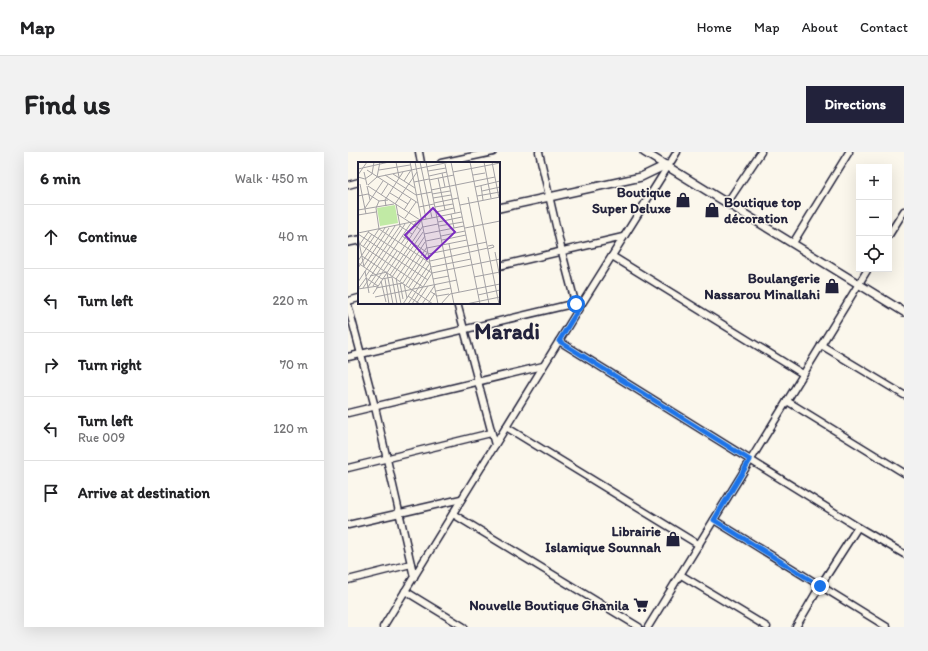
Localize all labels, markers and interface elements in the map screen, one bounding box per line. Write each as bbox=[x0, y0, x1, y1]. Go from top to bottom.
text: Map bbox=[20, 16, 55, 39]
text: Home bbox=[697, 19, 732, 36]
text: Map bbox=[754, 19, 780, 36]
text: About bbox=[802, 19, 838, 36]
text: Contact bbox=[860, 19, 908, 36]
button: Directions bbox=[806, 86, 904, 123]
text: Find us bbox=[24, 87, 111, 121]
inset map bbox=[358, 162, 500, 304]
map controls bbox=[856, 164, 892, 272]
button: + bbox=[856, 164, 892, 200]
text: 6 min bbox=[40, 168, 81, 188]
text: Walk · 450 m bbox=[235, 171, 308, 186]
place label: Boutique Super Deluxe bbox=[592, 184, 671, 217]
shop icon: Boutique Super Deluxe bbox=[674, 191, 692, 209]
place label: Boutique top décoration bbox=[724, 194, 802, 227]
button: − bbox=[856, 200, 892, 236]
shop icon: Boutique top décoration bbox=[703, 201, 721, 219]
icon: ahead bbox=[40, 226, 62, 248]
text: Continue bbox=[78, 228, 137, 246]
text: 40 m bbox=[278, 229, 308, 244]
button: locate bbox=[856, 236, 892, 272]
place label: Boulangerie Nassarou Minallahi bbox=[704, 270, 820, 303]
shop icon: Boulangerie Nassarou Minallahi bbox=[823, 277, 841, 295]
icon: left bbox=[40, 290, 62, 312]
text: Turn left bbox=[78, 292, 133, 310]
text: 220 m bbox=[272, 293, 308, 308]
route start bbox=[567, 295, 585, 313]
district label: Maradi bbox=[474, 318, 540, 345]
icon: right bbox=[40, 354, 62, 376]
text: Turn right bbox=[78, 356, 142, 374]
text: 70 m bbox=[280, 357, 308, 372]
text: Turn left bbox=[78, 412, 133, 430]
icon: left bbox=[40, 418, 62, 440]
text: 120 m bbox=[273, 421, 308, 436]
text: Rue 009 bbox=[78, 430, 125, 445]
icon: arrive bbox=[40, 482, 62, 504]
text: Arrive at destination bbox=[78, 484, 210, 502]
place label: Librairie Islamique Sounnah bbox=[545, 523, 662, 556]
shop icon: Librairie Islamique Sounnah bbox=[664, 530, 682, 548]
route end bbox=[811, 577, 829, 595]
supermarket icon: Nouvelle Boutique Ghanila bbox=[632, 596, 650, 614]
place label: Nouvelle Boutique Ghanila bbox=[469, 597, 630, 614]

